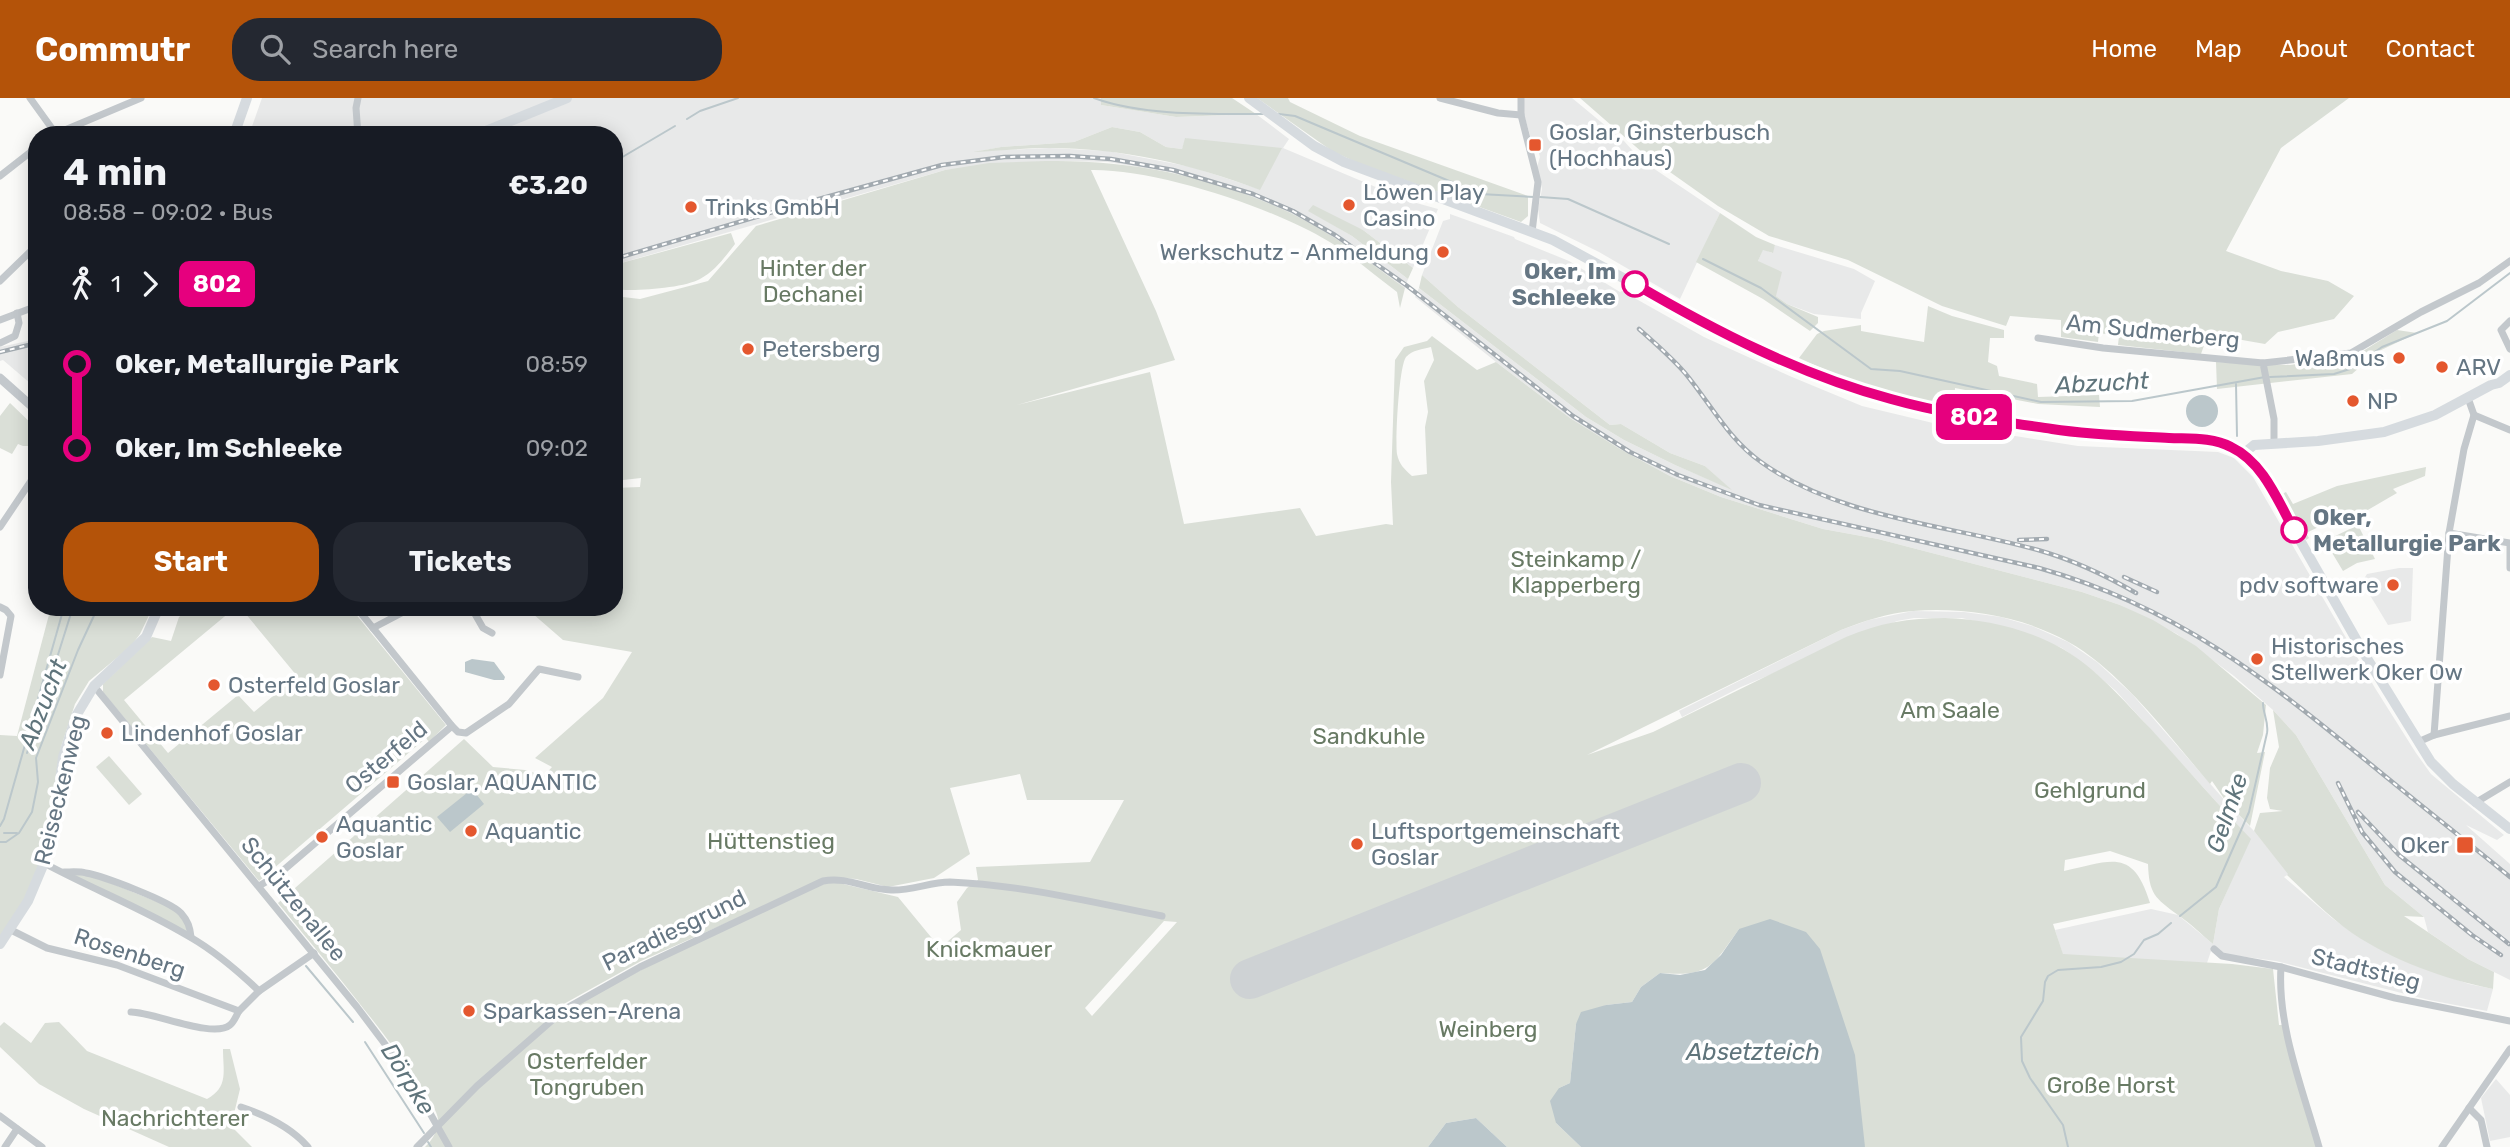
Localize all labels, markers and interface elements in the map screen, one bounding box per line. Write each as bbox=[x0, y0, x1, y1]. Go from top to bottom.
search box bbox=[232, 18, 722, 81]
text: Commutr bbox=[35, 30, 190, 69]
icon: search bbox=[256, 30, 294, 68]
text: Search here bbox=[312, 34, 458, 65]
text: Home bbox=[2091, 35, 2157, 63]
text: Map bbox=[2195, 35, 2242, 63]
text: About bbox=[2280, 35, 2348, 63]
text: Contact bbox=[2386, 35, 2475, 63]
place label: Goslar, Ginsterbusch (Hochhaus) bbox=[1549, 118, 1770, 172]
marker: Goslar, Ginsterbusch (Hochhaus) bbox=[1527, 137, 1543, 153]
text: 4 min bbox=[63, 149, 167, 195]
text: €3.20 bbox=[508, 170, 588, 201]
place label: Löwen Play Casino bbox=[1363, 178, 1485, 232]
place label: Trinks GmbH bbox=[705, 193, 840, 221]
marker: Löwen Play Casino bbox=[1341, 197, 1357, 213]
text: 08:58 – 09:02 · Bus bbox=[63, 198, 273, 226]
marker: Trinks GmbH bbox=[683, 199, 699, 215]
place label: Werkschutz - Anmeldung bbox=[1160, 238, 1429, 266]
marker: Werkschutz - Anmeldung bbox=[1435, 244, 1451, 260]
park label: Hinter der Dechanei bbox=[760, 254, 867, 308]
place label: Oker, Im Schleeke bbox=[1512, 257, 1616, 311]
icon: walk bbox=[63, 265, 101, 303]
icon: forward bbox=[131, 265, 169, 303]
text: 1 bbox=[111, 270, 121, 298]
text: 802 bbox=[193, 270, 241, 298]
marker: Oker, Im Schleeke bbox=[1622, 271, 1648, 297]
street label: Am Sudmerberg bbox=[2065, 308, 2241, 354]
place label: Petersberg bbox=[762, 335, 881, 363]
marker: Petersberg bbox=[740, 341, 756, 357]
place label: Waßmus bbox=[2295, 344, 2385, 372]
text: Oker, Metallurgie Park bbox=[115, 349, 399, 380]
text: 08:59 bbox=[526, 350, 588, 378]
marker: Waßmus bbox=[2391, 350, 2407, 366]
place label: ARV bbox=[2456, 353, 2501, 381]
marker: ARV bbox=[2434, 359, 2450, 375]
water label: Abzucht bbox=[2052, 367, 2150, 400]
place label: NP bbox=[2367, 387, 2398, 415]
marker: NP bbox=[2345, 393, 2361, 409]
line badge: 802 bbox=[1934, 394, 2014, 440]
text: 802 bbox=[1950, 403, 1998, 431]
text: Oker, Im Schleeke bbox=[115, 433, 342, 464]
text: 09:02 bbox=[526, 434, 588, 462]
place label: Oker, Metallurgie Park bbox=[2313, 503, 2501, 557]
marker: Oker, Metallurgie Park bbox=[2281, 517, 2307, 543]
button: Start bbox=[63, 522, 319, 602]
button: Tickets bbox=[333, 522, 588, 602]
park label: Steinkamp / Klapperberg bbox=[1511, 545, 1641, 599]
place label: pdv software bbox=[2239, 571, 2379, 599]
marker: pdv software bbox=[2385, 577, 2401, 593]
place label: Historisches Stellwerk Oker Ow bbox=[2271, 632, 2463, 686]
marker: Historisches Stellwerk Oker Ow bbox=[2249, 651, 2265, 667]
water label: Abzucht bbox=[12, 654, 73, 755]
place label: Osterfeld Goslar bbox=[228, 671, 400, 699]
marker: Osterfeld Goslar bbox=[206, 677, 222, 693]
park label: Am Saale bbox=[1900, 696, 2000, 724]
street label: Reiseckenweg bbox=[28, 712, 92, 868]
street label: Osterfeld bbox=[339, 715, 433, 799]
place label: Lindenhof Goslar bbox=[121, 719, 303, 747]
park label: Sandkuhle bbox=[1313, 722, 1425, 750]
marker: Lindenhof Goslar bbox=[99, 725, 115, 741]
place label: Goslar, AQUANTIC bbox=[407, 768, 597, 796]
water label: Gelmke bbox=[2200, 770, 2254, 856]
marker: Goslar, AQUANTIC bbox=[385, 774, 401, 790]
park label: Gehlgrund bbox=[2034, 776, 2146, 804]
place label: Aquantic Goslar bbox=[336, 810, 433, 864]
place label: Aquantic bbox=[485, 817, 582, 845]
place label: Luftsportgemeinschaft Goslar bbox=[1371, 817, 1620, 871]
marker: Aquantic bbox=[463, 823, 479, 839]
park label: Hüttenstieg bbox=[707, 827, 835, 855]
marker: Aquantic Goslar bbox=[314, 829, 330, 845]
street label: Schützenallee bbox=[235, 831, 353, 967]
place label: Oker bbox=[2401, 831, 2449, 859]
marker: Oker bbox=[2455, 835, 2475, 855]
marker: Luftsportgemeinschaft Goslar bbox=[1349, 836, 1365, 852]
street label: Paradiesgrund bbox=[598, 883, 750, 977]
street label: Rosenberg bbox=[71, 922, 189, 984]
park label: Knickmauer bbox=[926, 935, 1053, 963]
street label: Stadtstieg bbox=[2308, 942, 2424, 996]
place label: Sparkassen-Arena bbox=[483, 997, 681, 1025]
marker: Sparkassen-Arena bbox=[461, 1003, 477, 1019]
park label: Weinberg bbox=[1438, 1015, 1538, 1043]
water label: Dörpke bbox=[375, 1038, 441, 1120]
water label: Absetzteich bbox=[1684, 1038, 1820, 1066]
park label: Osterfelder Tongruben bbox=[527, 1047, 647, 1101]
park label: Große Horst bbox=[2047, 1071, 2175, 1099]
park label: Nachrichterer bbox=[101, 1104, 249, 1132]

